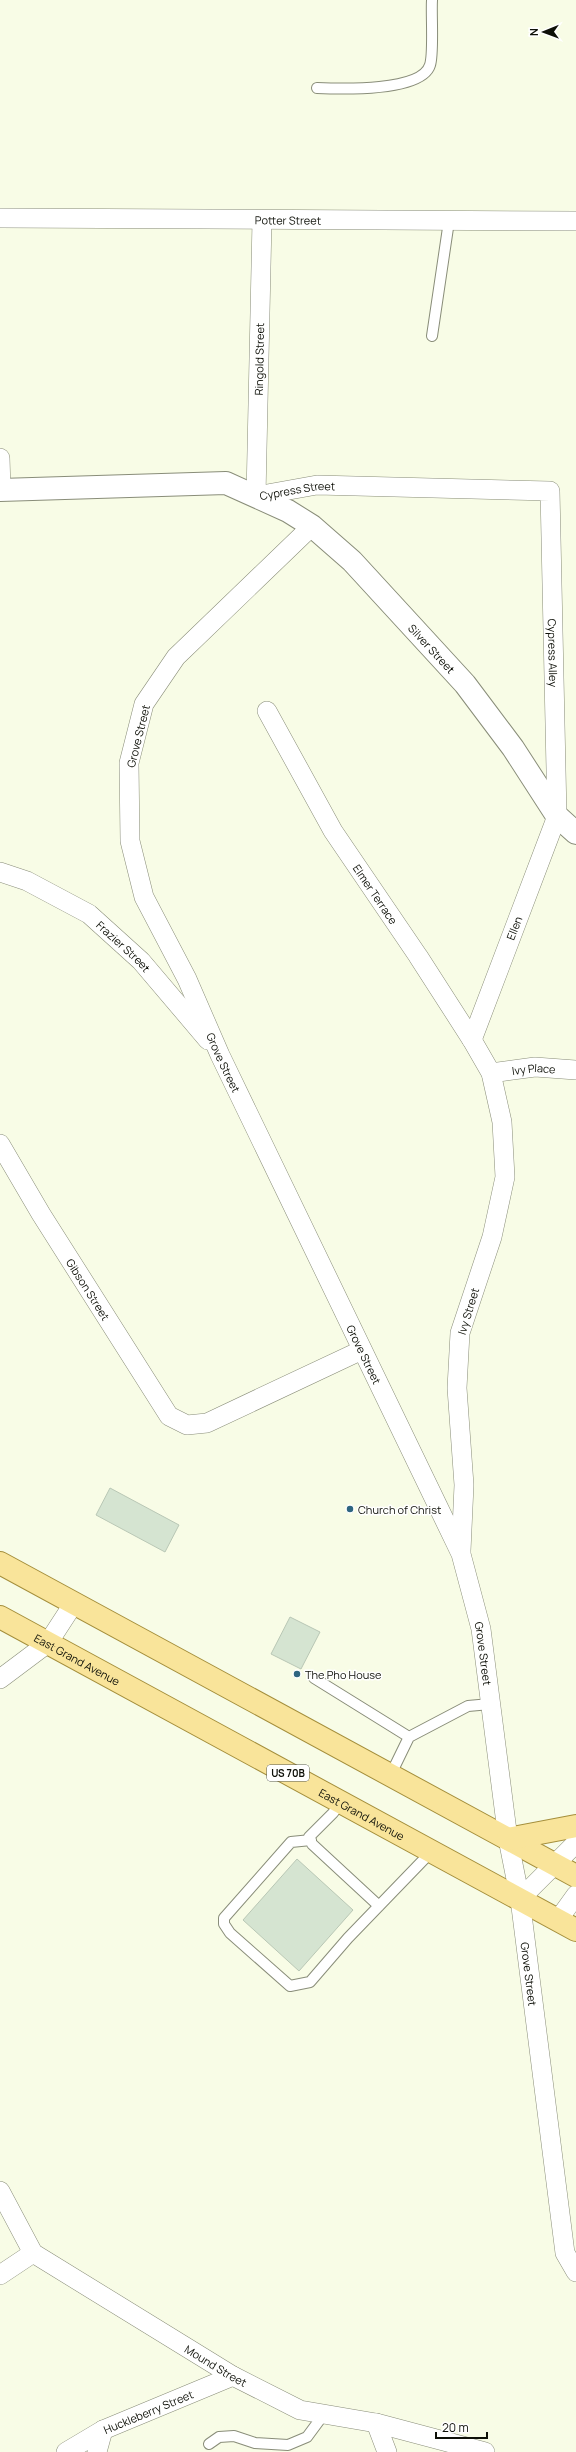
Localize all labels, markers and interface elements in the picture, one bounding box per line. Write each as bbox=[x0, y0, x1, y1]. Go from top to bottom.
north arrow bbox=[524, 12, 564, 52]
text: N bbox=[526, 28, 541, 36]
street label: Potter Street bbox=[255, 212, 321, 227]
street label: Ringold Street bbox=[251, 323, 267, 395]
street label: Cypress Street bbox=[258, 477, 335, 503]
street label: Cypress Alley bbox=[545, 618, 562, 687]
street label: Silver Street bbox=[406, 620, 459, 676]
street label: Grove Street bbox=[123, 703, 153, 769]
street label: Elmer Terrace bbox=[350, 861, 402, 927]
street label: Ellen bbox=[503, 914, 525, 942]
street label: Frazier Street bbox=[94, 917, 154, 975]
street label: Grove Street bbox=[204, 1030, 244, 1095]
street label: Ivy Place bbox=[511, 1059, 557, 1078]
street label: Gibson Street bbox=[63, 1255, 114, 1323]
street label: Ivy Street bbox=[454, 1286, 482, 1336]
street label: Grove Street bbox=[344, 1322, 385, 1386]
place label: Church of Christ bbox=[358, 1502, 441, 1517]
marker: Church of Christ bbox=[345, 1504, 355, 1514]
street label: Grove Street bbox=[472, 1620, 496, 1686]
street label: East Grand Avenue bbox=[32, 1630, 123, 1689]
place label: The Pho House bbox=[305, 1667, 382, 1682]
marker: The Pho House bbox=[292, 1669, 302, 1679]
road number: US 70B bbox=[267, 1765, 309, 1781]
street label: East Grand Avenue bbox=[317, 1784, 408, 1843]
street label: Grove Street bbox=[518, 1941, 541, 2007]
street label: Mound Street bbox=[182, 2341, 250, 2389]
street label: Huckleberry Street bbox=[101, 2386, 195, 2437]
scale bar bbox=[436, 2414, 487, 2440]
text: 20 m bbox=[442, 2419, 469, 2436]

